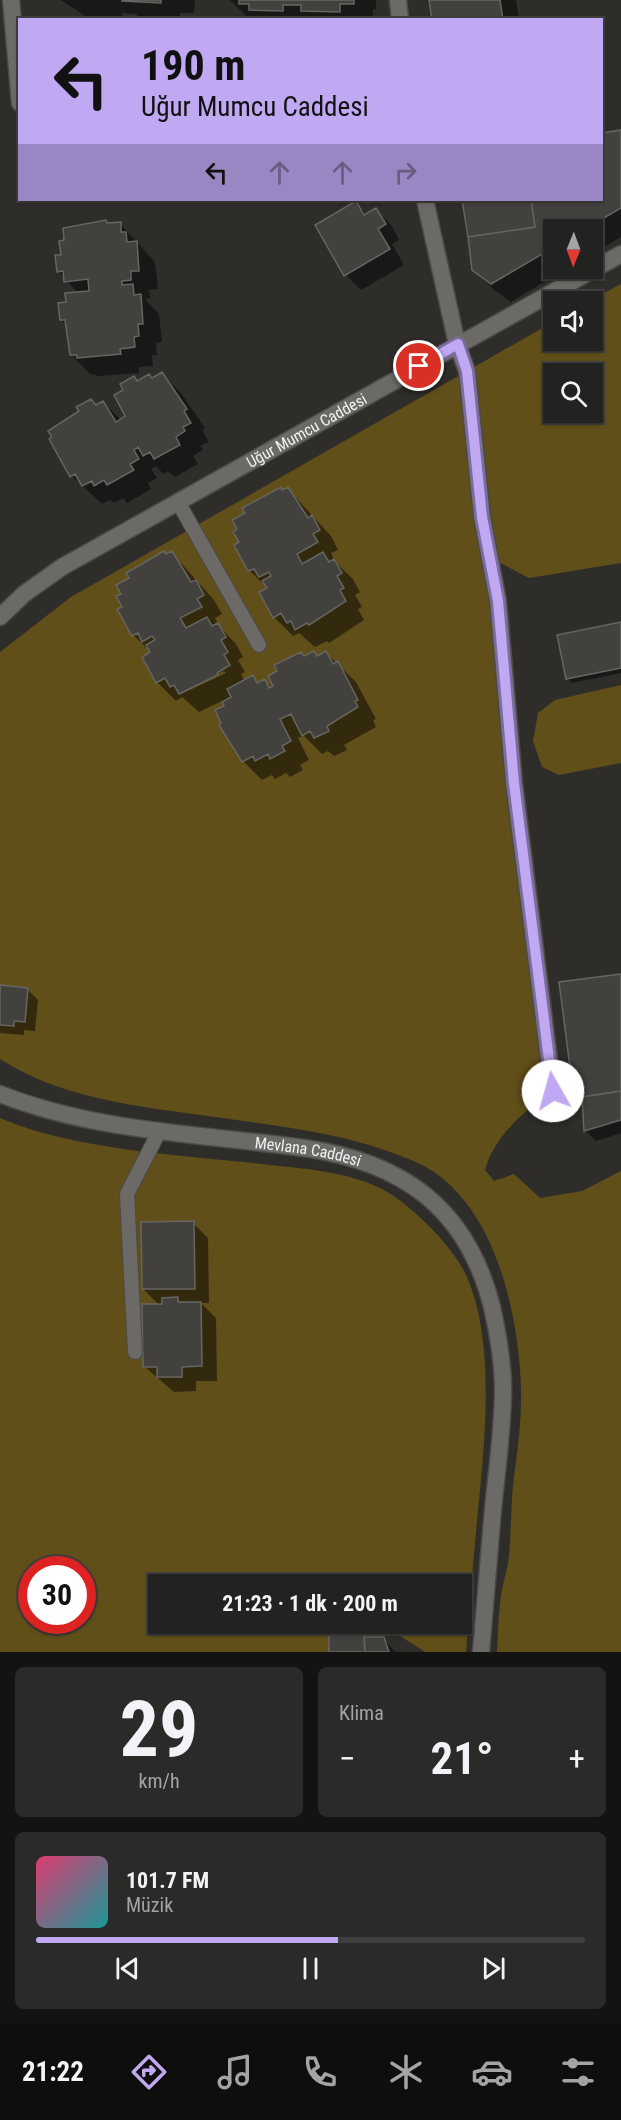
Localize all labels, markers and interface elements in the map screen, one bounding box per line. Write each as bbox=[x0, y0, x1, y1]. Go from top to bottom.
text: 190 m bbox=[141, 41, 246, 90]
icon: left bbox=[42, 42, 120, 120]
text: Uğur Mumcu Caddesi bbox=[141, 91, 369, 123]
icon: left bbox=[200, 156, 233, 189]
icon: ahead bbox=[263, 156, 296, 189]
icon: ahead bbox=[326, 156, 359, 189]
icon: right bbox=[389, 156, 422, 189]
north arrow bbox=[543, 219, 603, 279]
map controls bbox=[543, 219, 603, 423]
button: sound bbox=[543, 291, 603, 351]
pin bbox=[393, 340, 444, 391]
icon: arrive bbox=[402, 349, 435, 382]
button: search bbox=[543, 363, 603, 423]
street label: Uğur Mumcu Caddesi bbox=[243, 389, 370, 472]
position arrow bbox=[521, 1059, 585, 1123]
street label: Mevlana Caddesi bbox=[254, 1133, 364, 1170]
speed limit sign: 30 bbox=[18, 1556, 96, 1634]
text: 21:23 · 1 dk · 200 m bbox=[222, 1591, 398, 1616]
text: 29 bbox=[120, 1684, 198, 1775]
text: Klima bbox=[339, 1701, 384, 1725]
text: 21° bbox=[431, 1732, 494, 1785]
text: − bbox=[339, 1739, 356, 1778]
text: + bbox=[569, 1739, 585, 1778]
text: km/h bbox=[138, 1769, 180, 1793]
text: 101.7 FM bbox=[126, 1868, 209, 1893]
text: Müzik bbox=[126, 1893, 173, 1917]
icon: previous bbox=[111, 1952, 144, 1985]
icon: pause bbox=[294, 1952, 327, 1985]
icon: next bbox=[477, 1952, 510, 1985]
icon: directions bbox=[128, 2051, 170, 2093]
icon: music bbox=[214, 2051, 256, 2093]
icon: phone bbox=[299, 2051, 341, 2093]
icon: climate bbox=[385, 2051, 427, 2093]
icon: car bbox=[471, 2051, 513, 2093]
icon: filters bbox=[557, 2051, 599, 2093]
text: 21:22 bbox=[22, 2056, 84, 2088]

